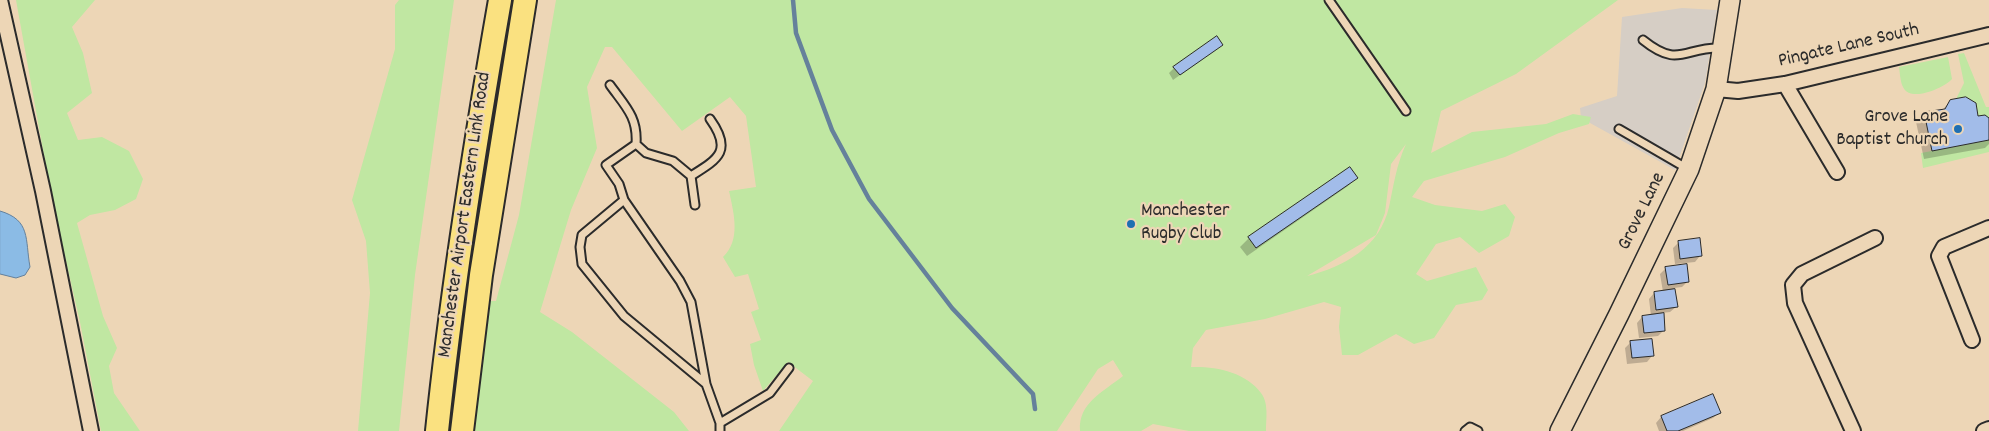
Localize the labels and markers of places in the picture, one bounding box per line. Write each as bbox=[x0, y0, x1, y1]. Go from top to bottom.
place label: Grove Lane Baptist Church bbox=[1836, 106, 1948, 153]
marker: Grove Lane Baptist Church bbox=[1952, 123, 1964, 135]
place label: Manchester Rugby Club bbox=[1141, 200, 1229, 247]
marker: Manchester Rugby Club bbox=[1125, 218, 1137, 230]

